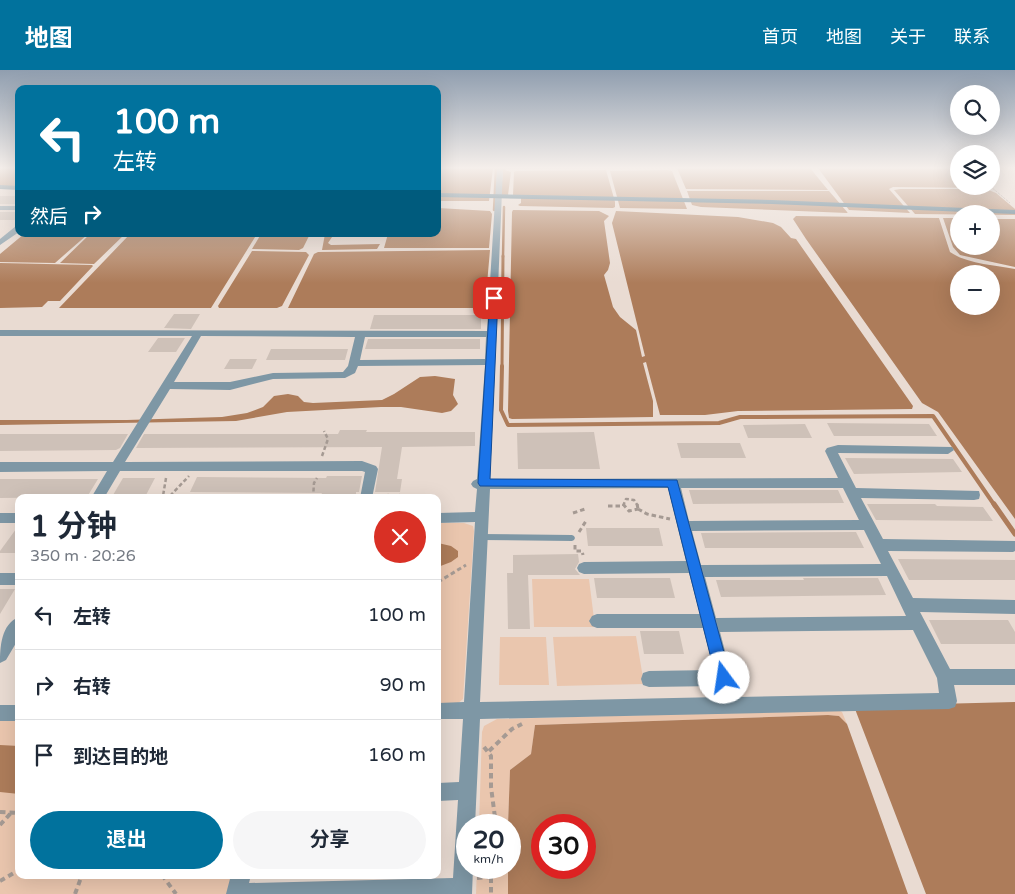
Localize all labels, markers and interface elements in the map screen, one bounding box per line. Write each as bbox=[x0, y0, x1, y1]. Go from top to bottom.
text: 地图 bbox=[25, 24, 73, 53]
text: 首页 bbox=[762, 26, 798, 48]
text: 地图 bbox=[826, 26, 862, 48]
text: 关于 bbox=[890, 26, 926, 48]
text: 联系 bbox=[954, 26, 990, 48]
map controls bbox=[950, 85, 1000, 315]
button: search bbox=[950, 85, 1000, 135]
text: 100 m bbox=[113, 101, 220, 143]
icon: left bbox=[30, 105, 95, 170]
button: layers bbox=[950, 145, 1000, 195]
text: 左转 bbox=[113, 149, 157, 175]
icon: right bbox=[78, 200, 106, 228]
button: + bbox=[950, 205, 1000, 255]
text: 然后 bbox=[30, 206, 68, 228]
button: − bbox=[950, 265, 1000, 315]
pin bbox=[473, 277, 515, 319]
icon: arrive bbox=[480, 284, 508, 312]
text: 1 分钟 bbox=[30, 508, 117, 545]
button: close bbox=[374, 511, 426, 563]
text: 350 m · 20:26 bbox=[30, 546, 136, 566]
icon: left bbox=[30, 601, 58, 629]
text: 100 m bbox=[368, 604, 426, 626]
text: 左转 bbox=[73, 606, 111, 628]
position arrow bbox=[697, 651, 749, 703]
icon: right bbox=[30, 671, 58, 699]
text: 90 m bbox=[380, 674, 426, 696]
text: 右转 bbox=[73, 676, 111, 698]
icon: arrive bbox=[30, 741, 58, 769]
text: 160 m bbox=[368, 744, 426, 766]
text: 到达目的地 bbox=[73, 746, 168, 768]
button: 退出 bbox=[30, 811, 223, 869]
button: 分享 bbox=[233, 811, 426, 869]
speed limit sign: 30 bbox=[531, 814, 596, 879]
text: 20 bbox=[473, 825, 504, 855]
text: km/h bbox=[473, 852, 504, 866]

